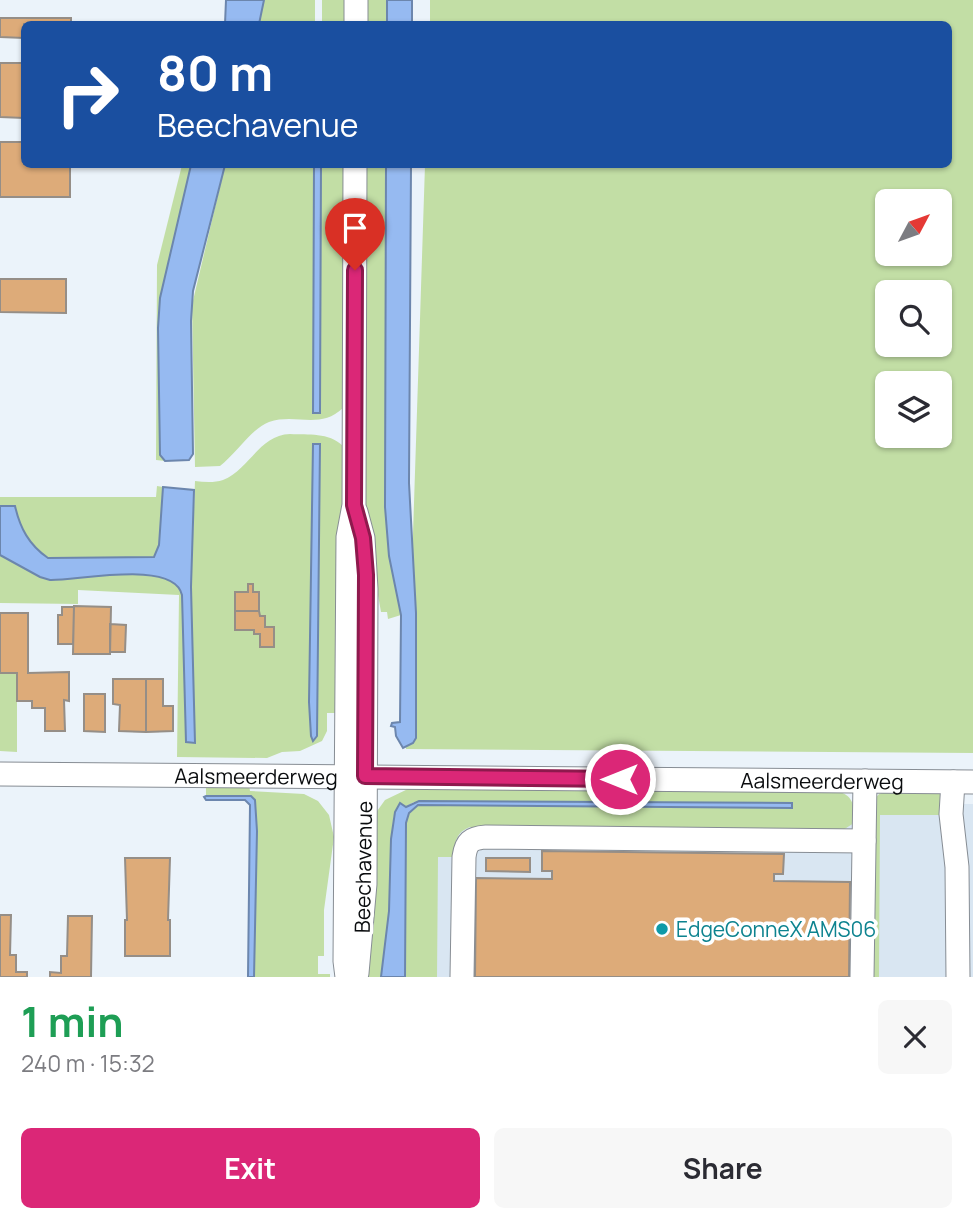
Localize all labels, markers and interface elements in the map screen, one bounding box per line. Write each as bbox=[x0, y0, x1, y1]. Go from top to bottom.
text: 80 m bbox=[157, 39, 273, 106]
icon: right bbox=[42, 49, 133, 140]
text: Beechavenue bbox=[157, 103, 358, 147]
north arrow bbox=[875, 189, 952, 266]
map controls bbox=[875, 189, 952, 448]
pin bbox=[325, 198, 385, 270]
icon: arrive bbox=[336, 209, 374, 247]
button: search bbox=[875, 280, 952, 357]
button: layers bbox=[875, 371, 952, 448]
position arrow bbox=[583, 742, 657, 816]
street label: Aalsmeerderweg bbox=[174, 761, 338, 791]
street label: Aalsmeerderweg bbox=[740, 766, 904, 795]
street label: Beechavenue bbox=[348, 801, 378, 933]
place label: EdgeConneX AMS06 bbox=[676, 915, 876, 943]
marker: EdgeConneX AMS06 bbox=[654, 921, 670, 937]
text: 1 min bbox=[21, 992, 124, 1050]
button: close bbox=[878, 1000, 952, 1074]
text: 240 m · 15:32 bbox=[21, 1047, 155, 1079]
button: Exit bbox=[21, 1128, 480, 1208]
button: Share bbox=[494, 1128, 952, 1208]

